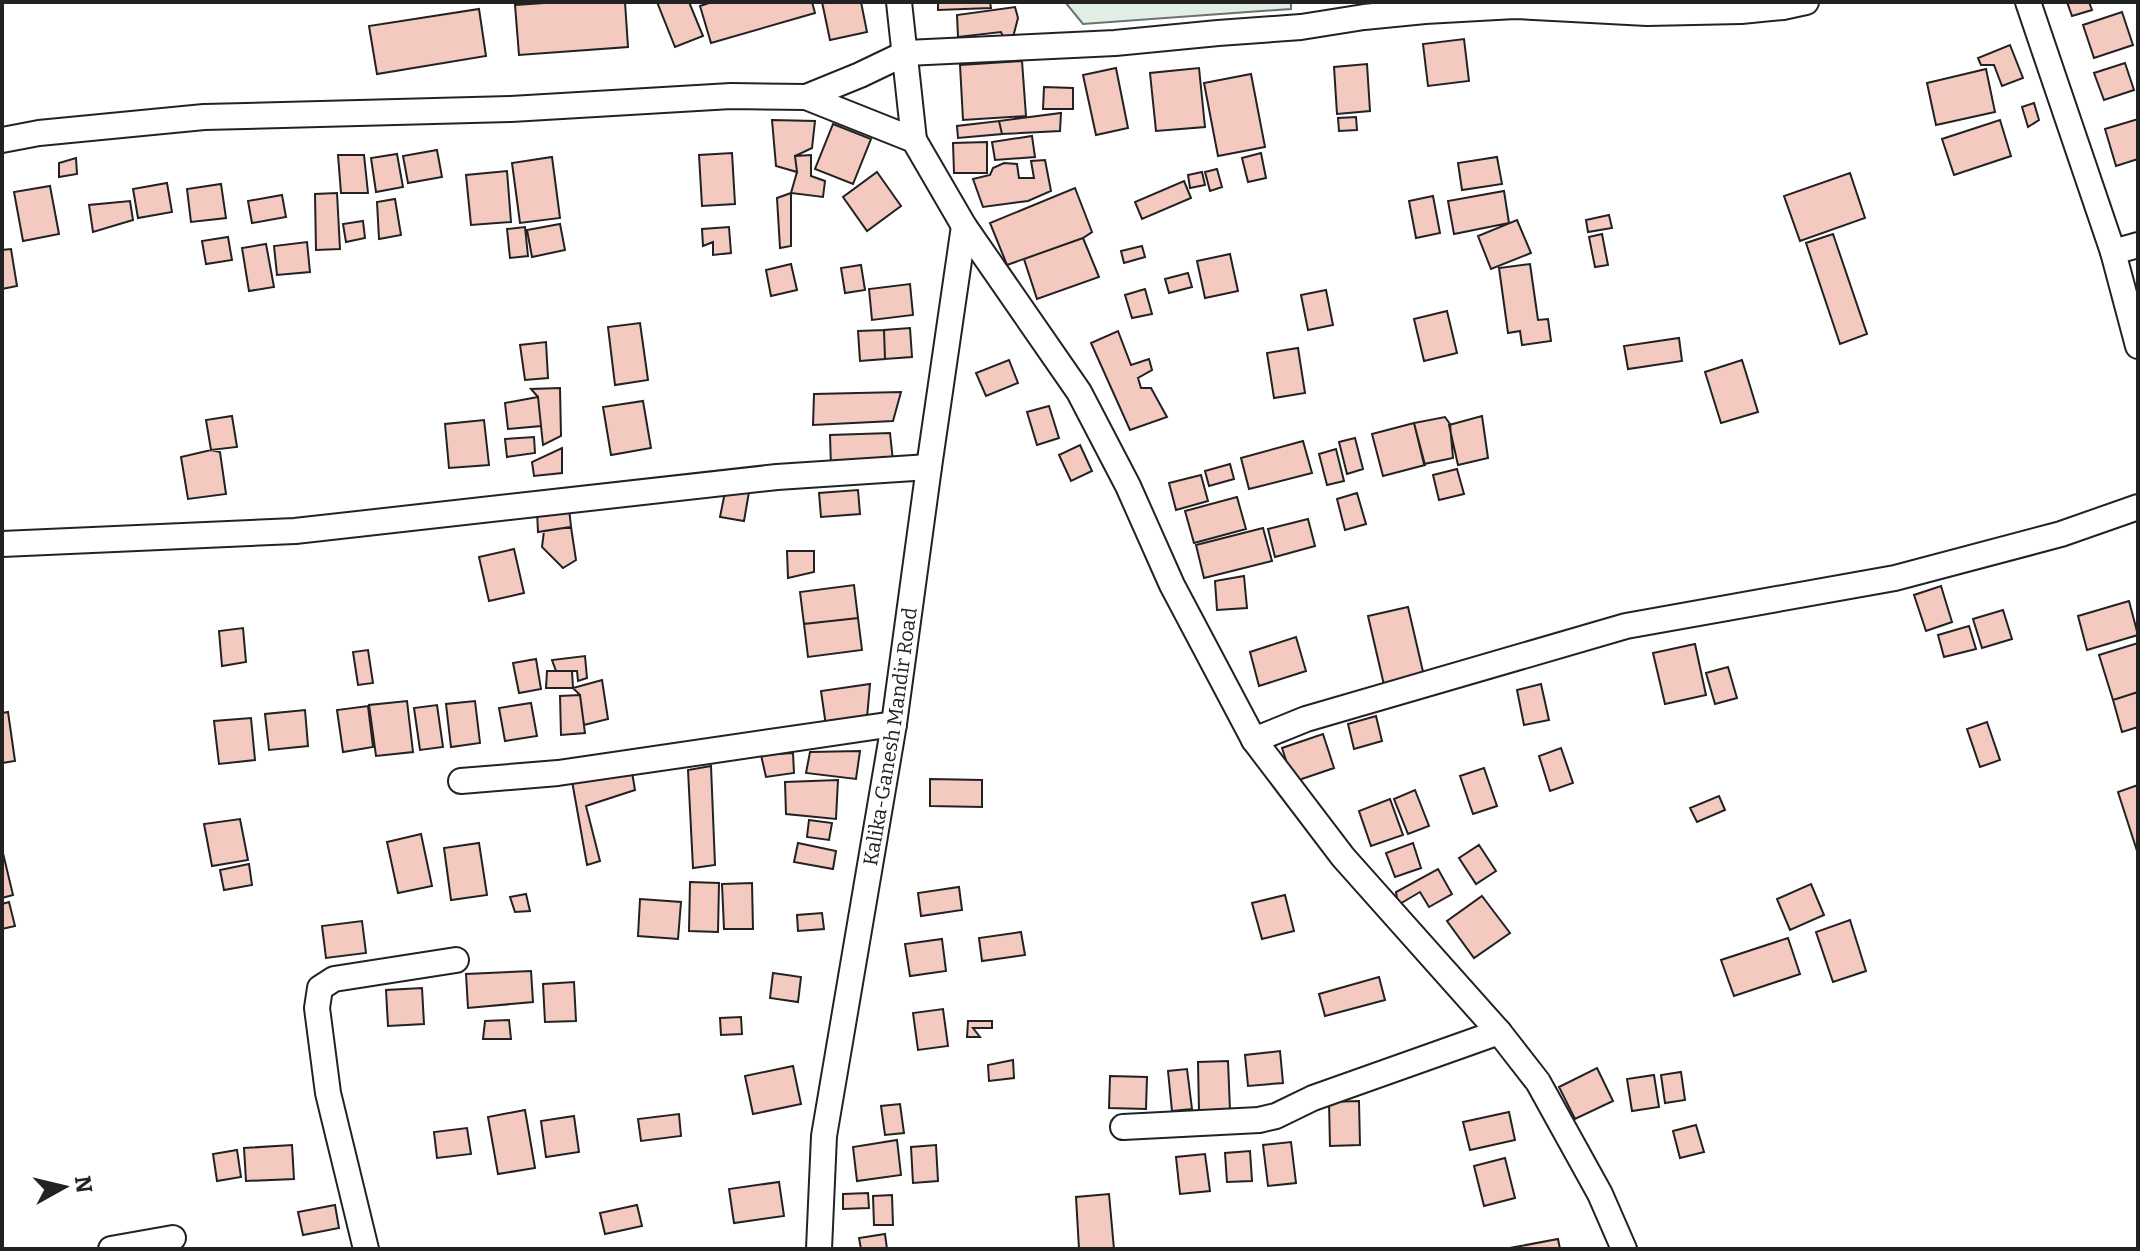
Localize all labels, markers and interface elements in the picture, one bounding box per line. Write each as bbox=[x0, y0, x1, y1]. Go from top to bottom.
street label: Kalika-Ganesh Mandir Road bbox=[858, 606, 922, 867]
north arrow bbox=[24, 1147, 104, 1227]
text: N bbox=[69, 1174, 98, 1195]

